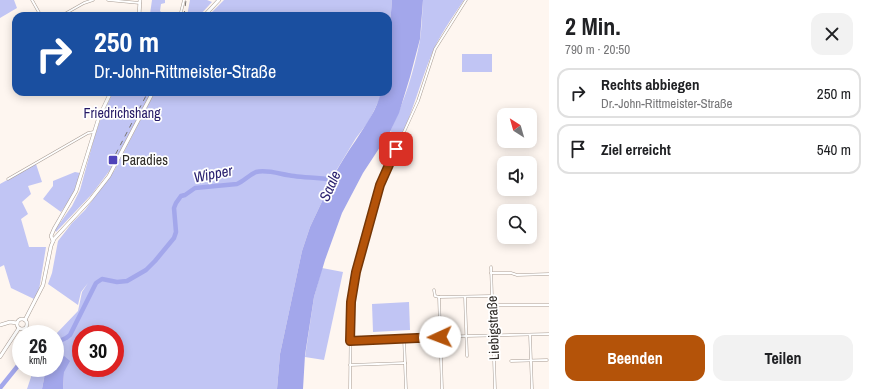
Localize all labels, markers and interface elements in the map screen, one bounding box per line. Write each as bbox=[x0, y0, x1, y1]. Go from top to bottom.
text: 2 Min. bbox=[565, 10, 621, 42]
button: close bbox=[811, 13, 853, 55]
text: 250 m bbox=[94, 23, 159, 61]
icon: right bbox=[28, 28, 80, 80]
text: 790 m · 20:50 bbox=[565, 41, 630, 58]
text: Dr.-John-Rittmeister-Straße bbox=[94, 59, 276, 84]
text: Rechts abbiegen bbox=[601, 74, 699, 95]
icon: right bbox=[567, 82, 589, 104]
text: 250 m bbox=[817, 83, 851, 104]
text: Dr.-John-Rittmeister-Straße bbox=[601, 95, 733, 112]
park label: Friedrichshang bbox=[83, 104, 161, 122]
north arrow bbox=[497, 108, 537, 148]
map controls bbox=[497, 108, 537, 244]
pin bbox=[379, 132, 413, 166]
icon: arrive bbox=[385, 138, 407, 160]
icon: arrive bbox=[567, 138, 589, 160]
text: Ziel erreicht bbox=[601, 139, 671, 160]
text: 540 m bbox=[817, 139, 851, 160]
place label: Paradies bbox=[122, 151, 168, 169]
marker: Paradies bbox=[107, 154, 119, 166]
button: sound bbox=[497, 156, 537, 196]
water label: Wipper bbox=[192, 159, 235, 188]
water label: Saale bbox=[314, 167, 346, 204]
button: search bbox=[497, 204, 537, 244]
street label: Liebigstraße bbox=[483, 295, 503, 361]
position arrow bbox=[419, 316, 461, 358]
speed limit sign: 30 bbox=[72, 325, 124, 377]
text: 26 bbox=[29, 332, 47, 359]
button: Beenden bbox=[565, 335, 705, 381]
button: Teilen bbox=[713, 335, 853, 381]
text: km/h bbox=[29, 354, 47, 367]

